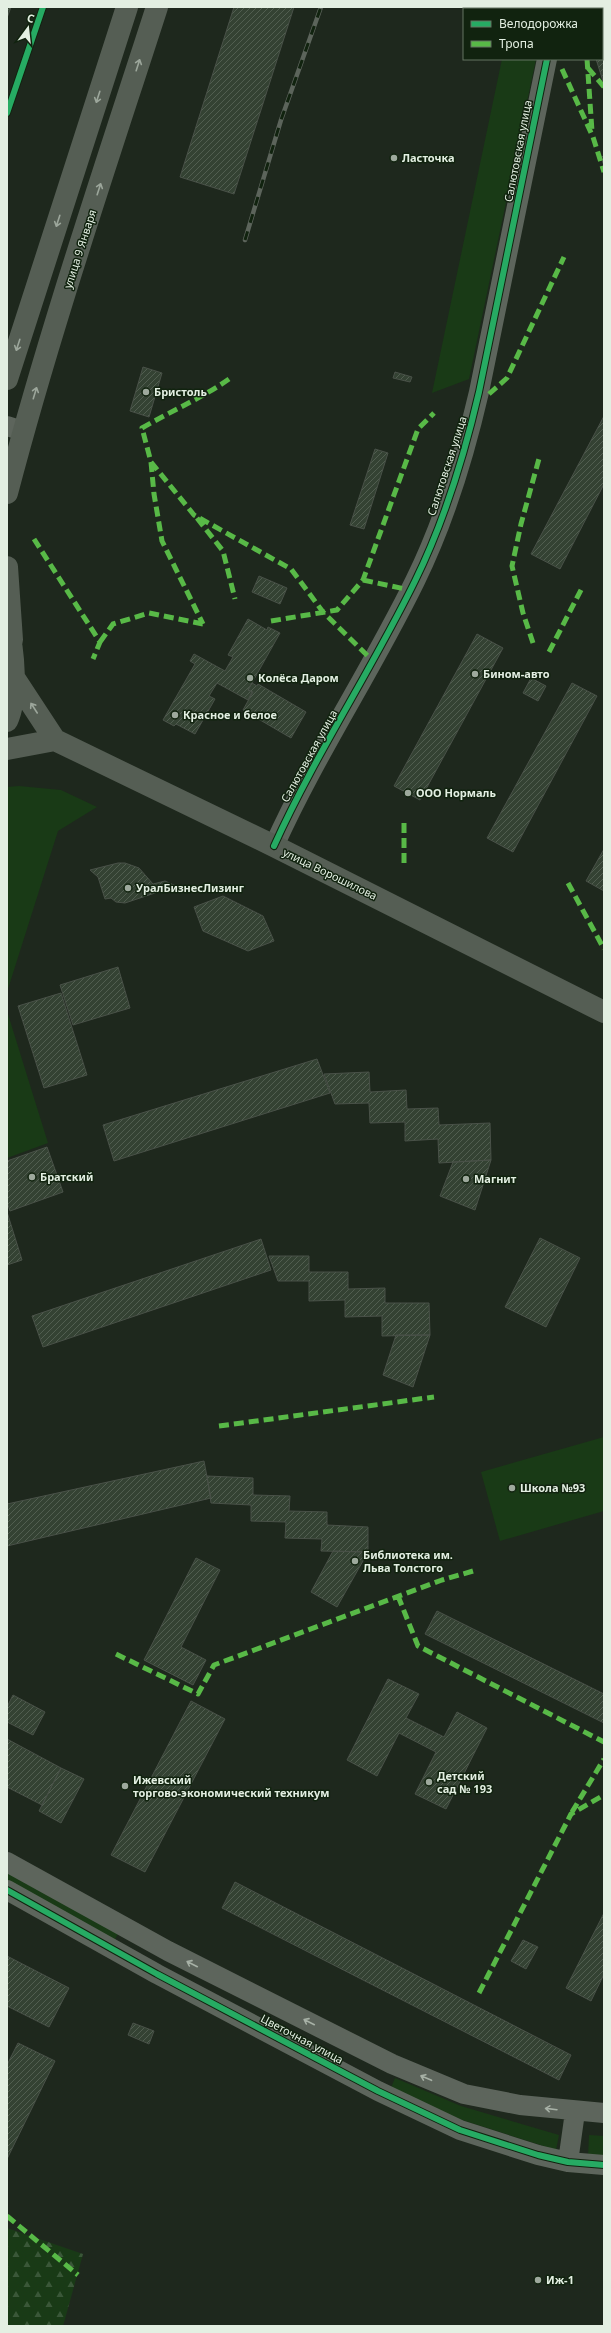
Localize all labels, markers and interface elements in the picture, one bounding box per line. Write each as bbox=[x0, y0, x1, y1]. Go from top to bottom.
north arrow bbox=[8, 8, 48, 48]
legend bbox=[463, 8, 603, 60]
text: С bbox=[25, 10, 36, 26]
text: Велодорожка bbox=[499, 15, 578, 32]
text: Тропа bbox=[499, 35, 534, 52]
one-way arrow bbox=[135, 59, 142, 72]
one-way arrow bbox=[94, 91, 101, 104]
street label: Салютовская улица bbox=[500, 99, 535, 203]
place label: Ласточка bbox=[402, 150, 455, 165]
marker: Ласточка bbox=[389, 153, 399, 163]
one-way arrow bbox=[96, 183, 103, 196]
street label: улица 9 Января bbox=[60, 207, 99, 290]
one-way arrow bbox=[54, 214, 61, 227]
one-way arrow bbox=[14, 338, 21, 351]
place label: Бристоль bbox=[154, 384, 207, 399]
one-way arrow bbox=[32, 387, 39, 400]
marker: Бристоль bbox=[141, 387, 151, 397]
street label: Салютовская улица bbox=[423, 414, 470, 517]
place label: Бином-авто bbox=[483, 666, 550, 681]
marker: Бином-авто bbox=[470, 669, 480, 679]
place label: Колёса Даром bbox=[258, 670, 339, 685]
marker: Колёса Даром bbox=[245, 673, 255, 683]
one-way arrow bbox=[30, 703, 38, 714]
place label: Красное и белое bbox=[183, 707, 277, 722]
street label: Салютовская улица bbox=[277, 707, 340, 805]
marker: Красное и белое bbox=[170, 710, 180, 720]
place label: ООО Нормаль bbox=[416, 785, 496, 800]
marker: ООО Нормаль bbox=[403, 788, 413, 798]
street label: улица Ворошилова bbox=[281, 844, 380, 903]
place label: УралБизнесЛизинг bbox=[136, 880, 245, 895]
marker: УралБизнесЛизинг bbox=[123, 883, 133, 893]
place label: Братский bbox=[40, 1169, 93, 1184]
place label: Магнит bbox=[474, 1171, 517, 1186]
marker: Братский bbox=[27, 1172, 37, 1182]
marker: Магнит bbox=[461, 1174, 471, 1184]
place label: Школа №93 bbox=[520, 1480, 585, 1495]
marker: Школа №93 bbox=[507, 1483, 517, 1493]
place label: Библиотека им. Льва Толстого bbox=[363, 1547, 453, 1575]
marker: Библиотека им. Льва Толстого bbox=[350, 1556, 360, 1566]
place label: Детский сад № 193 bbox=[437, 1768, 492, 1796]
place label: Ижевский торгово-экономический техникум bbox=[133, 1772, 329, 1800]
marker: Детский сад № 193 bbox=[424, 1777, 434, 1787]
marker: Ижевский торгово-экономический техникум bbox=[120, 1781, 130, 1791]
one-way arrow bbox=[187, 1959, 199, 1967]
street label: Цветочная улица bbox=[258, 2010, 346, 2067]
one-way arrow bbox=[303, 2018, 315, 2025]
one-way arrow bbox=[420, 2074, 432, 2081]
one-way arrow bbox=[545, 2105, 558, 2113]
place label: Иж-1 bbox=[546, 2272, 574, 2287]
marker: Иж-1 bbox=[533, 2275, 543, 2285]

